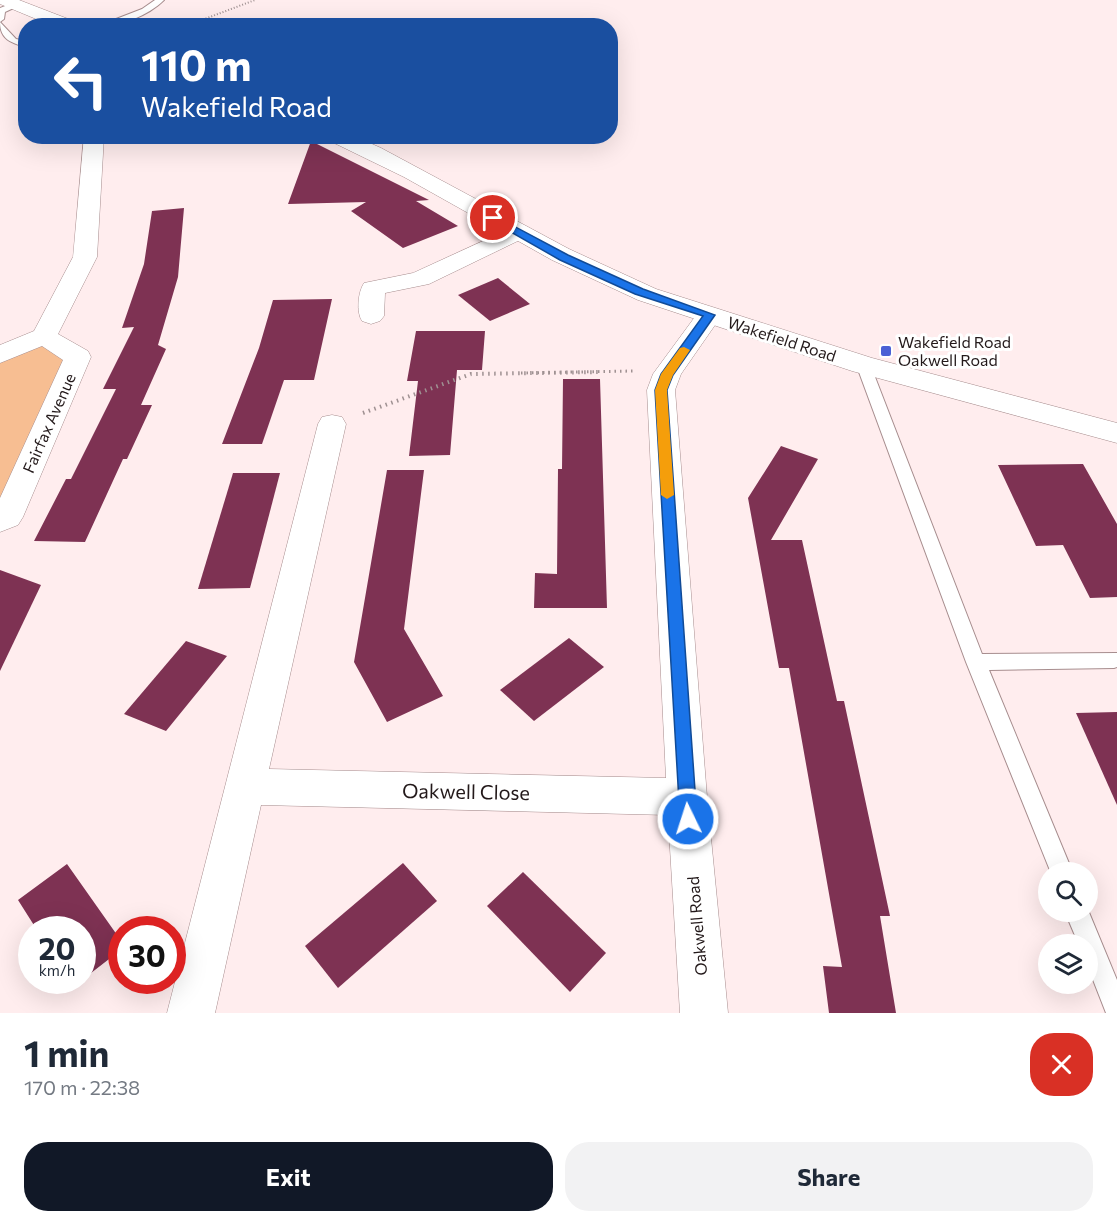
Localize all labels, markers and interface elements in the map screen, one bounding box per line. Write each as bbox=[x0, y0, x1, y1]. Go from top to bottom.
text: 110 m bbox=[141, 38, 252, 90]
icon: left bbox=[42, 42, 120, 120]
text: Wakefield Road bbox=[141, 90, 332, 123]
pin bbox=[467, 192, 518, 243]
icon: arrive bbox=[476, 201, 509, 234]
street label: Wakefield Road bbox=[725, 312, 839, 365]
place label: Wakefield Road Oakwell Road bbox=[898, 332, 1011, 369]
marker: Wakefield Road Oakwell Road bbox=[879, 344, 893, 358]
street label: Fairfax Avenue bbox=[18, 370, 79, 476]
street label: Oakwell Close bbox=[402, 778, 530, 804]
position arrow bbox=[656, 787, 720, 851]
map controls bbox=[1038, 862, 1098, 994]
button: search bbox=[1038, 862, 1098, 922]
street label: Oakwell Road bbox=[683, 876, 710, 977]
speed limit sign: 30 bbox=[108, 916, 186, 994]
text: 20 bbox=[39, 929, 75, 966]
button: layers bbox=[1038, 934, 1098, 994]
text: km/h bbox=[39, 961, 75, 979]
text: 1 min bbox=[24, 1030, 109, 1074]
button: close bbox=[1030, 1033, 1093, 1096]
text: 170 m · 22:38 bbox=[24, 1075, 140, 1099]
button: Exit bbox=[24, 1142, 553, 1211]
button: Share bbox=[565, 1142, 1093, 1211]

